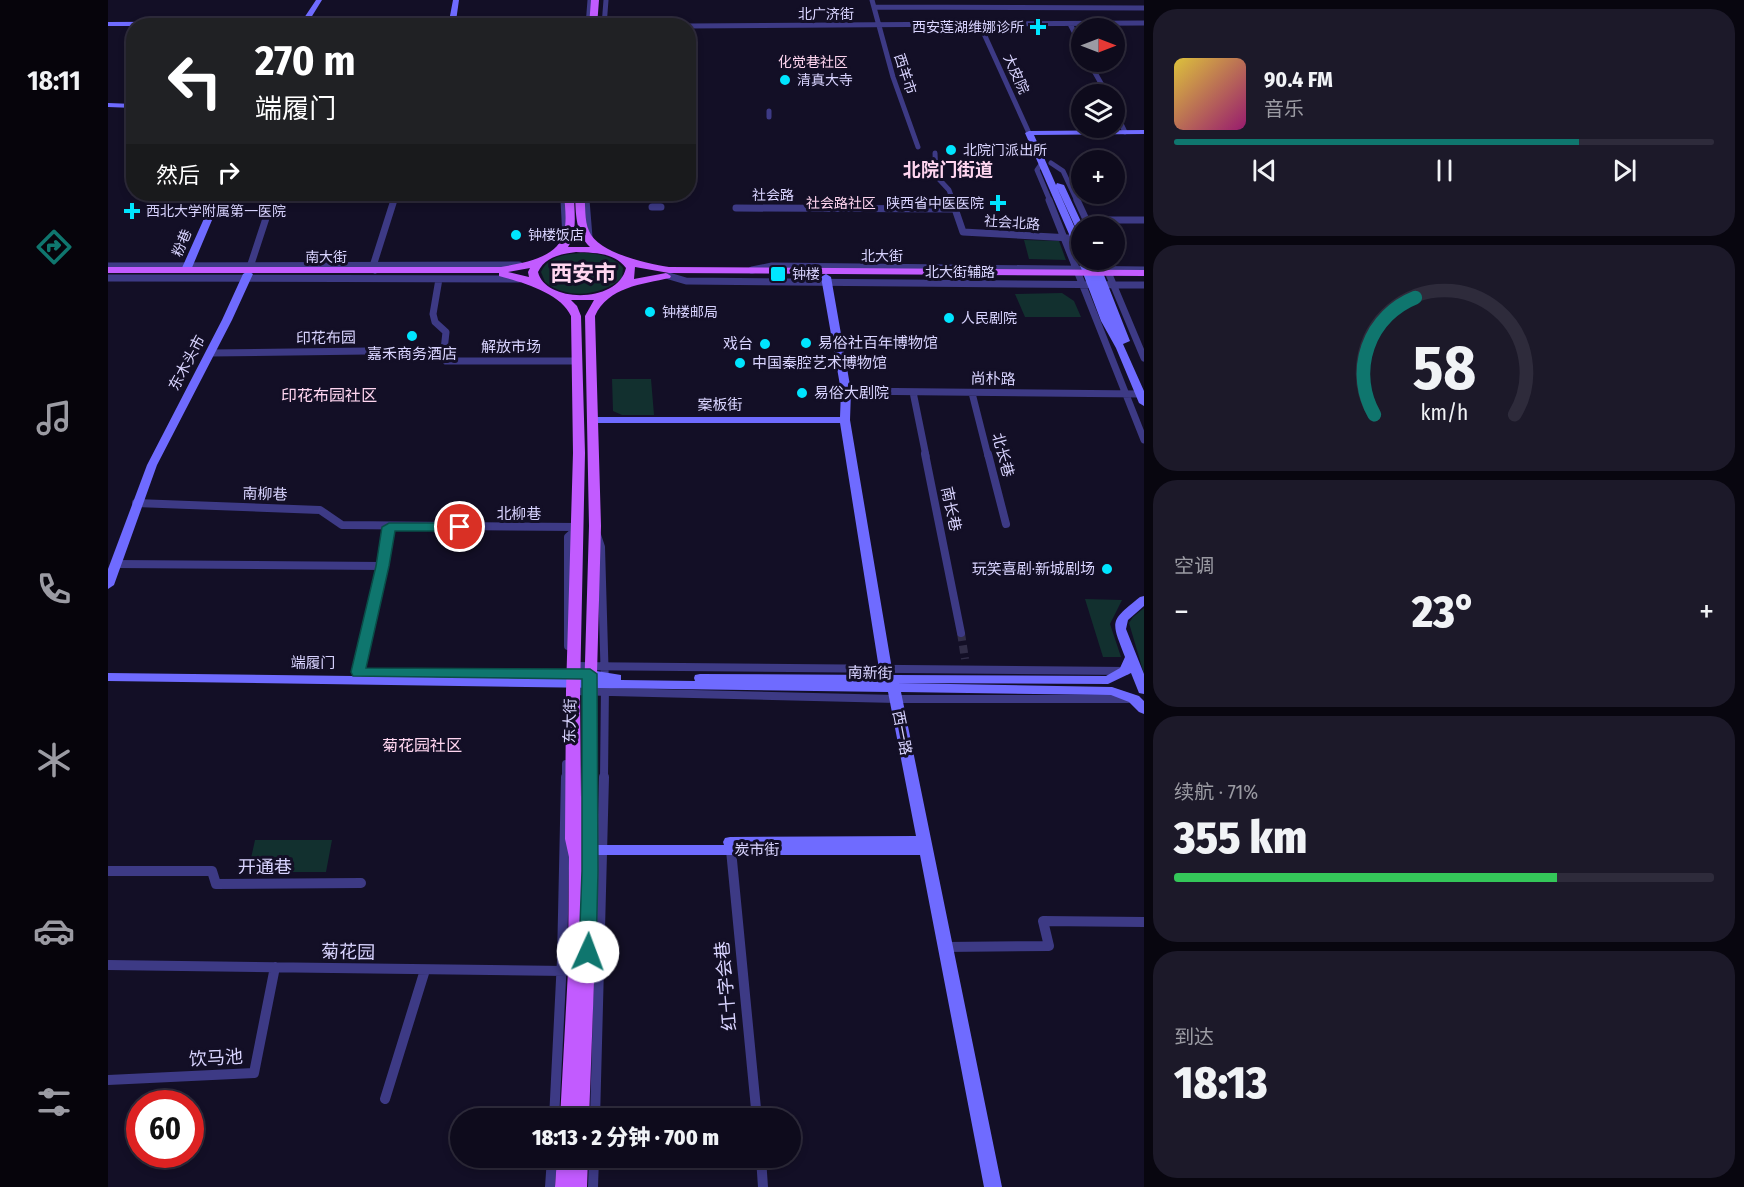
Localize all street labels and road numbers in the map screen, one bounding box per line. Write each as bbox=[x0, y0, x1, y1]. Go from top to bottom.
street label: 北广济街 bbox=[798, 6, 854, 23]
street label: 西羊市 bbox=[890, 51, 920, 97]
street label: 大皮院 bbox=[1000, 51, 1032, 97]
street label: 社会路 bbox=[752, 187, 794, 204]
street label: 社会北路 bbox=[983, 213, 1041, 233]
street label: 粉巷 bbox=[169, 227, 195, 259]
street label: 北大街 bbox=[861, 248, 903, 265]
street label: 南大街 bbox=[305, 249, 347, 266]
street label: 北大街辅路 bbox=[925, 264, 995, 281]
street label: 印花布园 bbox=[296, 328, 356, 348]
street label: 东木头市 bbox=[165, 332, 209, 394]
street label: 解放市场 bbox=[481, 338, 541, 356]
street label: 尚朴路 bbox=[970, 370, 1016, 388]
street label: 案板街 bbox=[697, 396, 743, 414]
street label: 北长巷 bbox=[988, 431, 1018, 479]
street label: 南柳巷 bbox=[242, 484, 288, 504]
street label: 南长巷 bbox=[938, 485, 964, 533]
street label: 北柳巷 bbox=[496, 505, 542, 523]
street label: 端履门 bbox=[290, 654, 336, 672]
street label: 南新街 bbox=[847, 664, 893, 682]
street label: 东大街 bbox=[561, 698, 579, 744]
street label: 西一路 bbox=[889, 709, 915, 757]
street label: 炭市街 bbox=[734, 841, 780, 859]
street label: 开通巷 bbox=[238, 856, 292, 878]
street label: 红十字会巷 bbox=[711, 940, 741, 1032]
street label: 菊花园 bbox=[321, 941, 375, 963]
street label: 饮马池 bbox=[188, 1046, 244, 1070]

